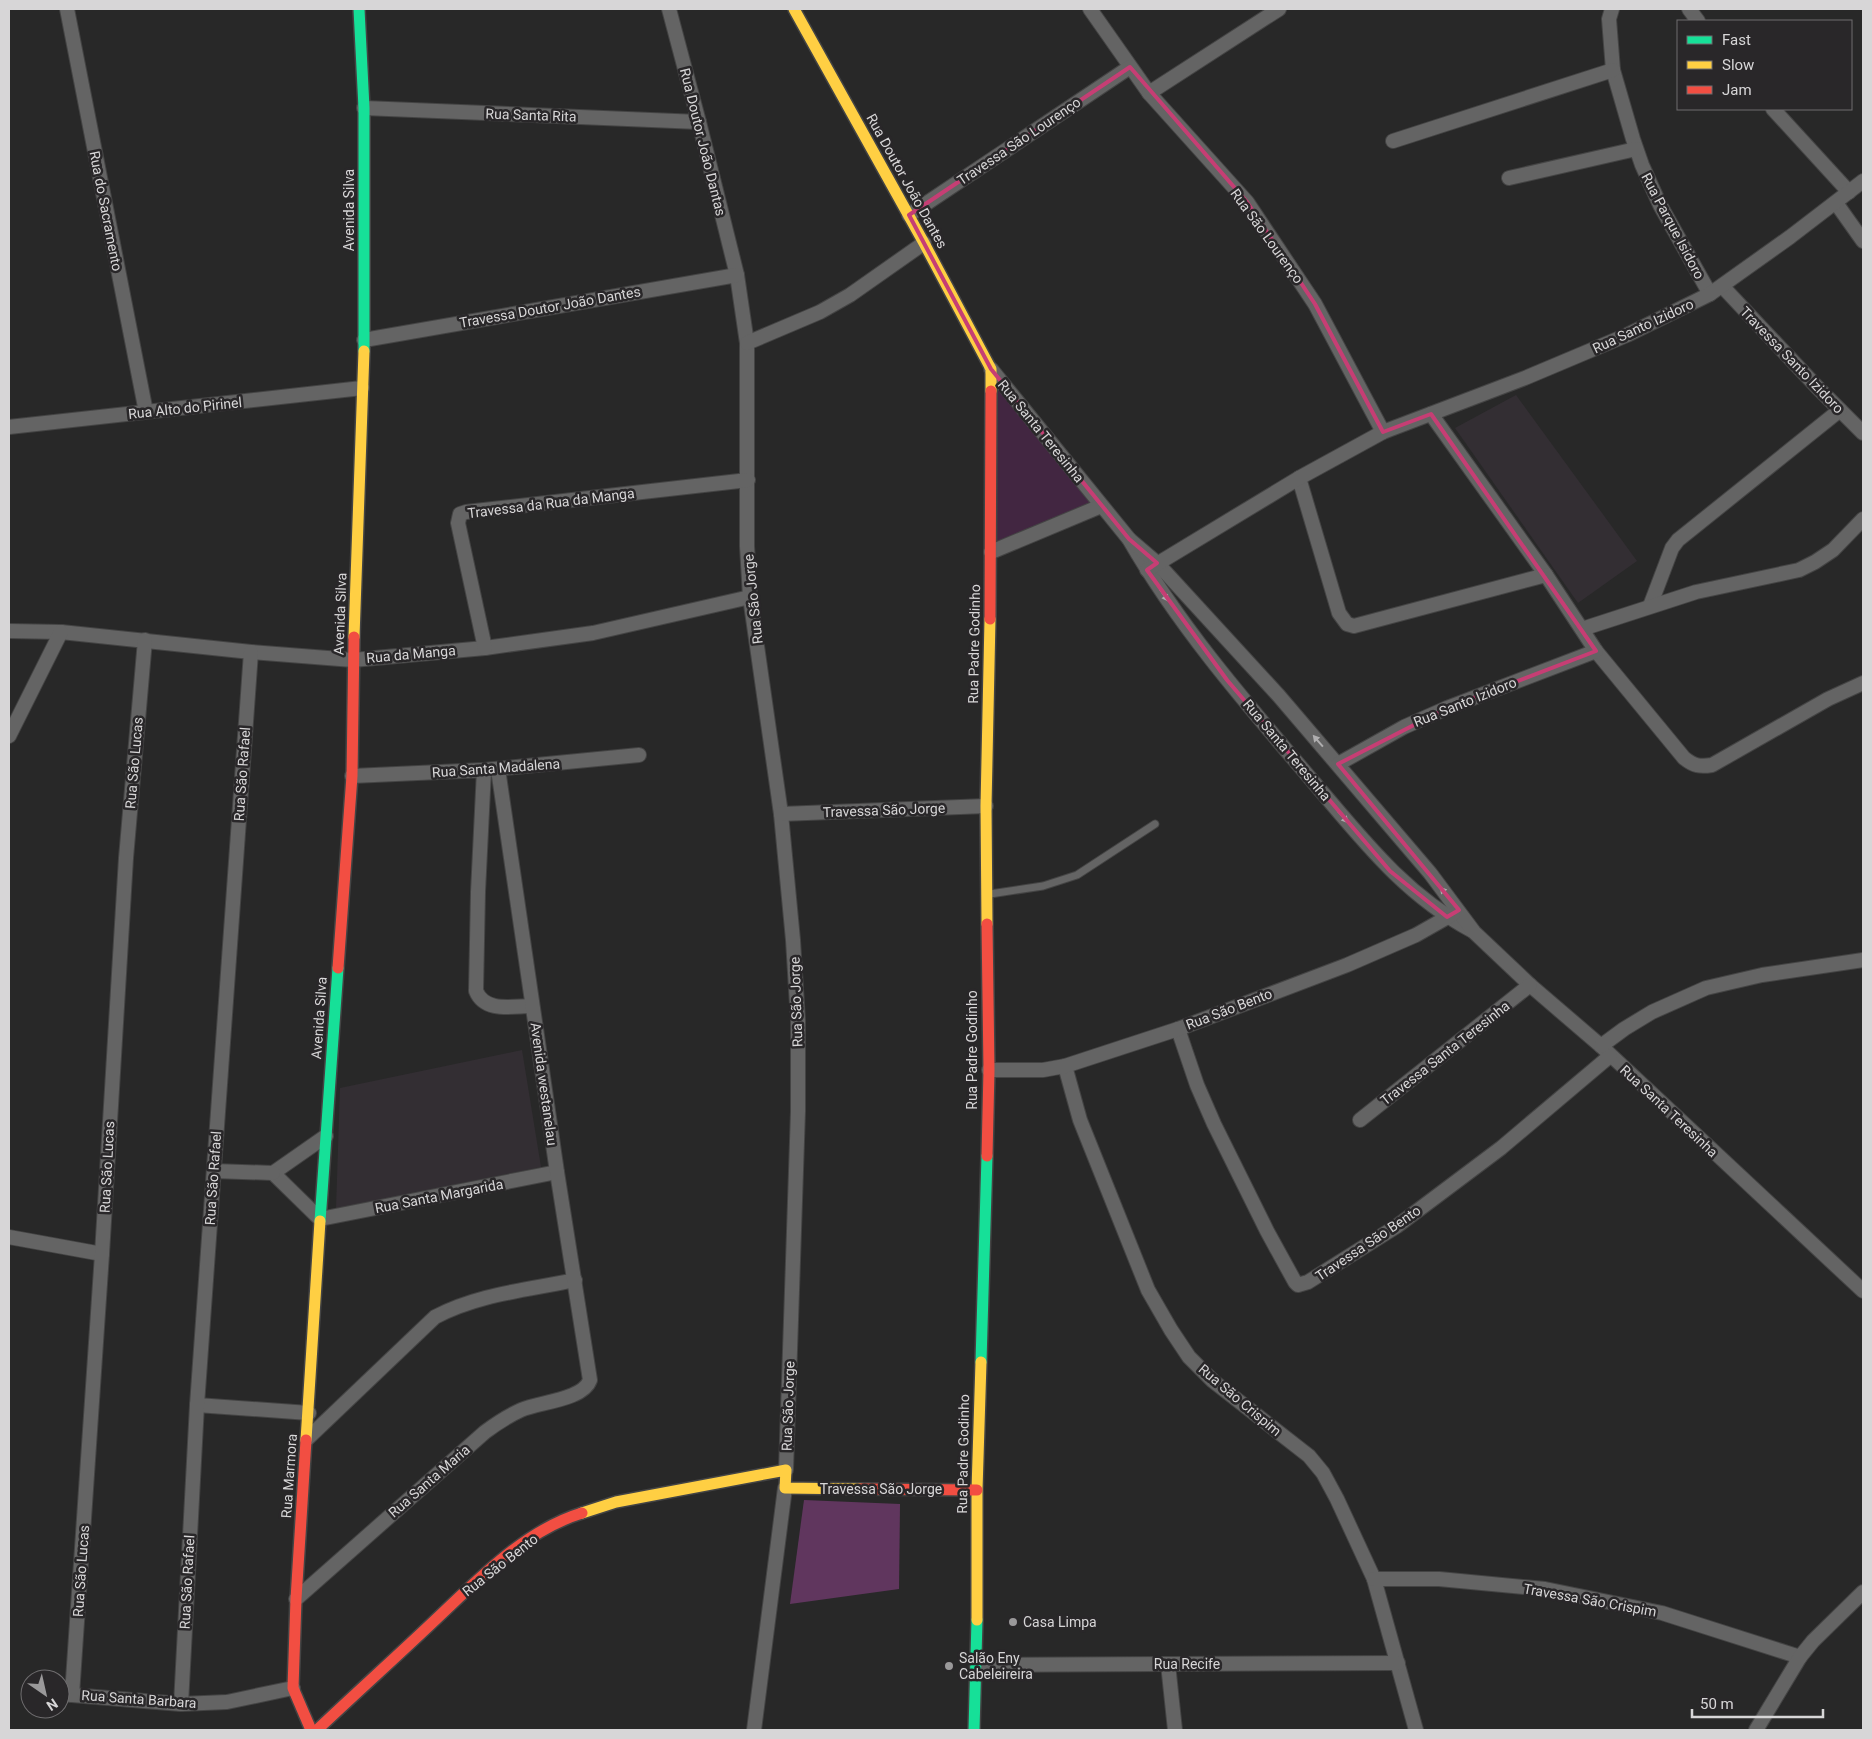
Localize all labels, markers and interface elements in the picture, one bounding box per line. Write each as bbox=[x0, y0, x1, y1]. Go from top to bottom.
legend bbox=[1677, 20, 1852, 110]
text: Fast bbox=[1722, 31, 1751, 49]
text: Slow bbox=[1722, 56, 1754, 74]
street label: Rua Doutor João Dantas bbox=[677, 66, 729, 218]
text: Jam bbox=[1722, 81, 1752, 99]
street label: Travessa São Lourenço bbox=[954, 94, 1084, 188]
street label: Rua Santa Rita bbox=[485, 105, 577, 125]
street label: Rua Doutor João Dantes bbox=[863, 111, 951, 251]
street label: Rua do Sacramento bbox=[87, 150, 125, 272]
street label: Avenida Silva bbox=[341, 169, 357, 251]
street label: Rua Parque Isidoro bbox=[1638, 170, 1708, 282]
street label: Rua São Lourenço bbox=[1227, 186, 1307, 286]
street label: Travessa Doutor João Dantes bbox=[458, 283, 642, 331]
street label: Rua Santo Izidoro bbox=[1590, 296, 1696, 356]
street label: Travessa Santo Izidoro bbox=[1737, 303, 1847, 417]
street label: Rua Santa Teresinha bbox=[995, 376, 1087, 486]
street label: Rua Alto do Pirinel bbox=[127, 394, 243, 422]
street label: Travessa da Rua da Manga bbox=[467, 485, 635, 521]
street label: Rua São Jorge bbox=[740, 553, 766, 645]
street label: Avenida Silva bbox=[331, 573, 349, 655]
street label: Rua Padre Godinho bbox=[965, 584, 983, 704]
one-way arrow bbox=[1159, 589, 1169, 602]
street label: Rua da Manga bbox=[366, 642, 456, 666]
street label: Rua Santo Izidoro bbox=[1411, 674, 1519, 730]
street label: Rua Santa Teresinha bbox=[1240, 696, 1334, 804]
street label: Rua São Lucas bbox=[122, 717, 146, 809]
street label: Rua São Rafael bbox=[231, 726, 253, 822]
one-way arrow bbox=[1312, 736, 1324, 748]
street label: Rua Santa Madalena bbox=[431, 756, 561, 780]
street label: Travessa São Jorge bbox=[823, 800, 945, 820]
one-way arrow bbox=[1338, 810, 1349, 823]
one-way arrow bbox=[1440, 887, 1451, 900]
street label: Rua São Jorge bbox=[786, 957, 806, 1047]
street label: Avenida Silva bbox=[308, 976, 330, 1060]
street label: Rua São Bento bbox=[1184, 985, 1274, 1033]
street label: Rua Padre Godinho bbox=[964, 990, 980, 1110]
street label: Travessa Santa Teresinha bbox=[1377, 998, 1513, 1108]
street label: Avenida westanelau bbox=[527, 1021, 561, 1147]
street label: Rua Santa Teresinha bbox=[1617, 1062, 1721, 1160]
street label: Rua São Lucas bbox=[97, 1121, 117, 1213]
street label: Rua São Rafael bbox=[202, 1130, 224, 1226]
street label: Rua Santa Margarida bbox=[373, 1176, 505, 1216]
street label: Travessa São Bento bbox=[1312, 1202, 1424, 1284]
street label: Rua São Jorge bbox=[778, 1361, 798, 1451]
street label: Rua São Crispim bbox=[1195, 1361, 1285, 1439]
street label: Rua Padre Godinho bbox=[954, 1394, 972, 1514]
street label: Rua Marmora bbox=[278, 1433, 300, 1519]
street label: Rua Santa Maria bbox=[385, 1441, 473, 1521]
street label: Travessa São Jorge bbox=[820, 1481, 942, 1497]
street label: Rua São Lucas bbox=[70, 1525, 92, 1617]
street label: Rua São Bento bbox=[459, 1531, 541, 1599]
street label: Rua São Rafael bbox=[177, 1534, 197, 1630]
street label: Travessa São Crispim bbox=[1522, 1580, 1658, 1620]
place label: Casa Limpa bbox=[1023, 1614, 1097, 1630]
marker: Casa Limpa bbox=[1007, 1616, 1019, 1628]
place label: Salão Eny Cabeleireira bbox=[959, 1650, 1033, 1682]
street label: Rua Recife bbox=[1154, 1656, 1220, 1672]
marker: Salão Eny Cabeleireira bbox=[943, 1660, 955, 1672]
north arrow bbox=[20, 1669, 70, 1719]
scale bar bbox=[1692, 1686, 1823, 1718]
street label: Rua Santa Barbara bbox=[81, 1687, 197, 1711]
text: N bbox=[44, 1695, 61, 1714]
text: 50 m bbox=[1700, 1695, 1734, 1713]

